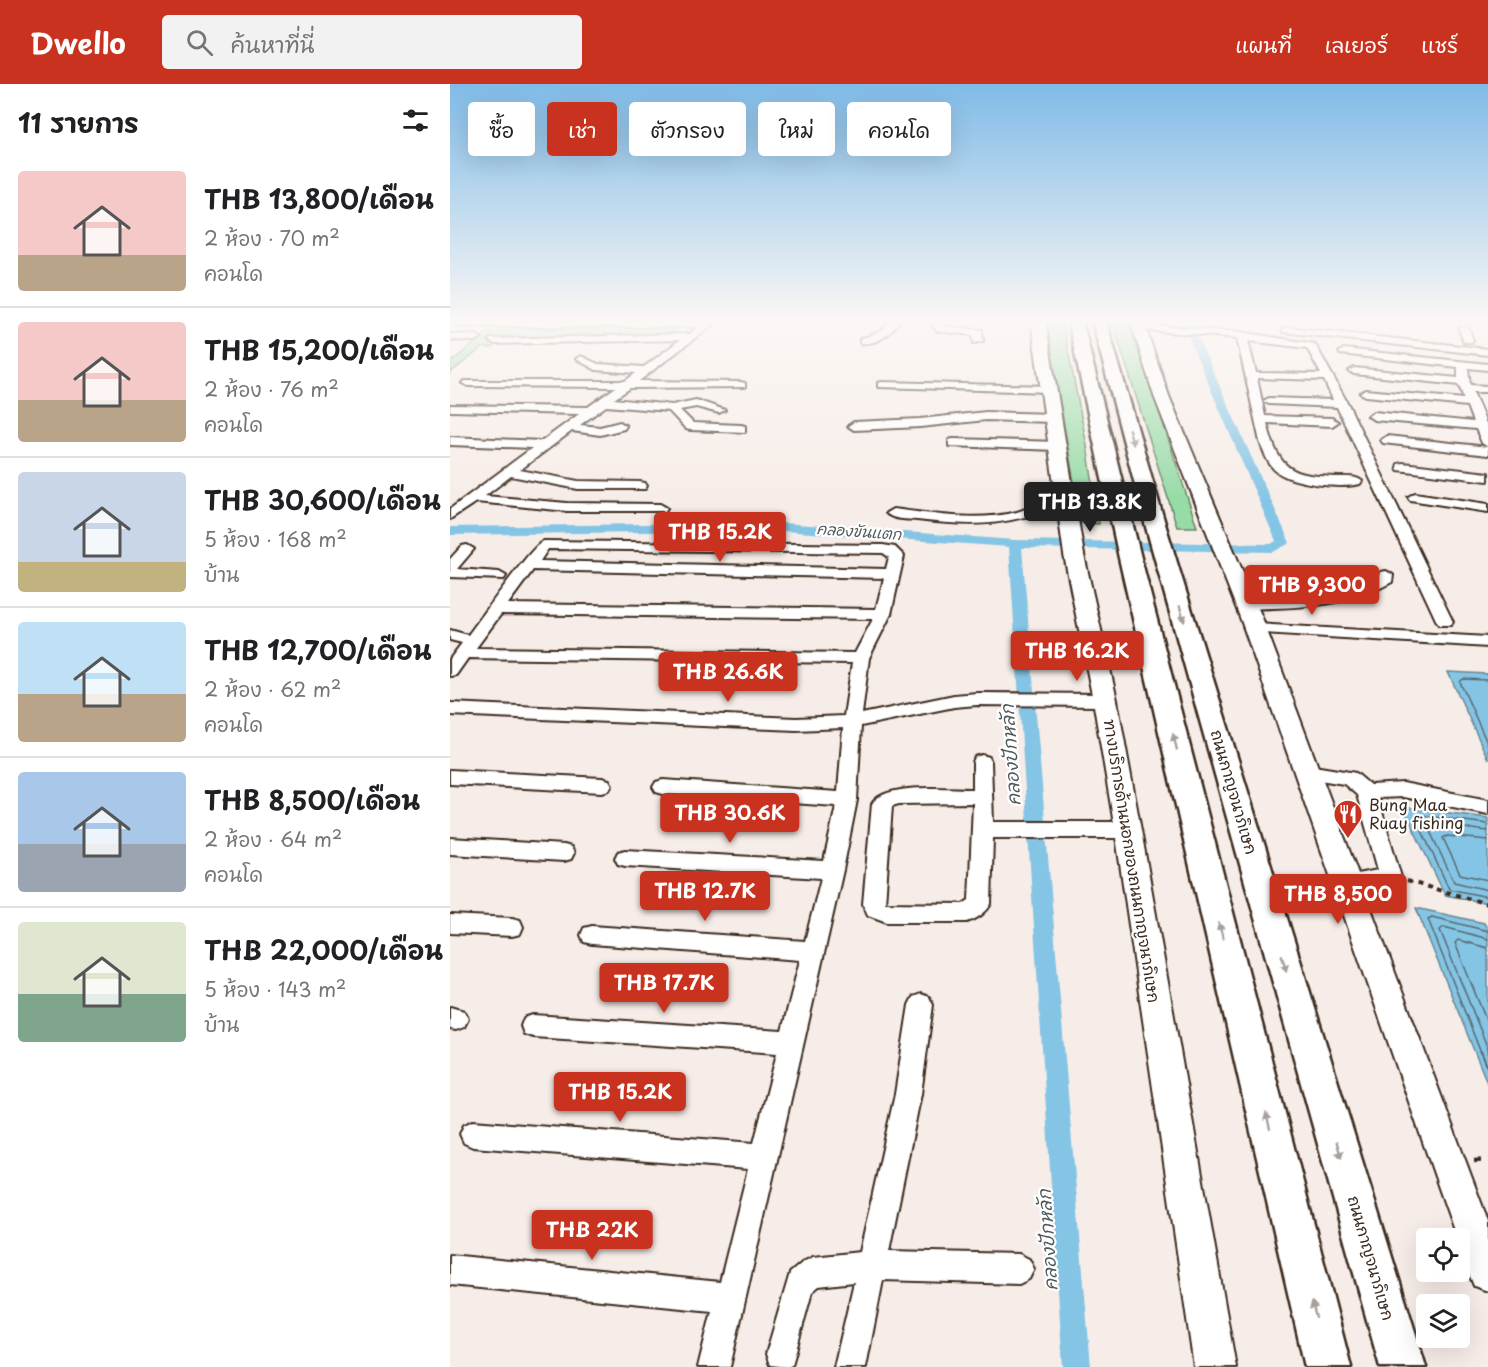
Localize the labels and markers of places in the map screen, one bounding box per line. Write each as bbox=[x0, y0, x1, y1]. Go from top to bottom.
pin: THB 13.8K bbox=[1021, 482, 1159, 533]
pin: THB 15.2K bbox=[651, 512, 789, 563]
pin: THB 9,300 bbox=[1243, 565, 1381, 616]
pin: THB 16.2K bbox=[1008, 631, 1146, 682]
pin: THB 26.6K bbox=[659, 652, 797, 703]
place label: Bung Maa Ruay fishing bbox=[1369, 792, 1463, 834]
pin: THB 30.6K bbox=[661, 793, 799, 844]
restaurant icon: Bung Maa Ruay fishing bbox=[1332, 798, 1364, 840]
pin: THB 12.7K bbox=[636, 871, 774, 922]
pin: THB 8,500 bbox=[1269, 874, 1407, 925]
pin: THB 17.7K bbox=[595, 963, 733, 1014]
pin: THB 15.2K bbox=[551, 1072, 689, 1123]
pin: THB 22K bbox=[537, 1210, 647, 1261]

